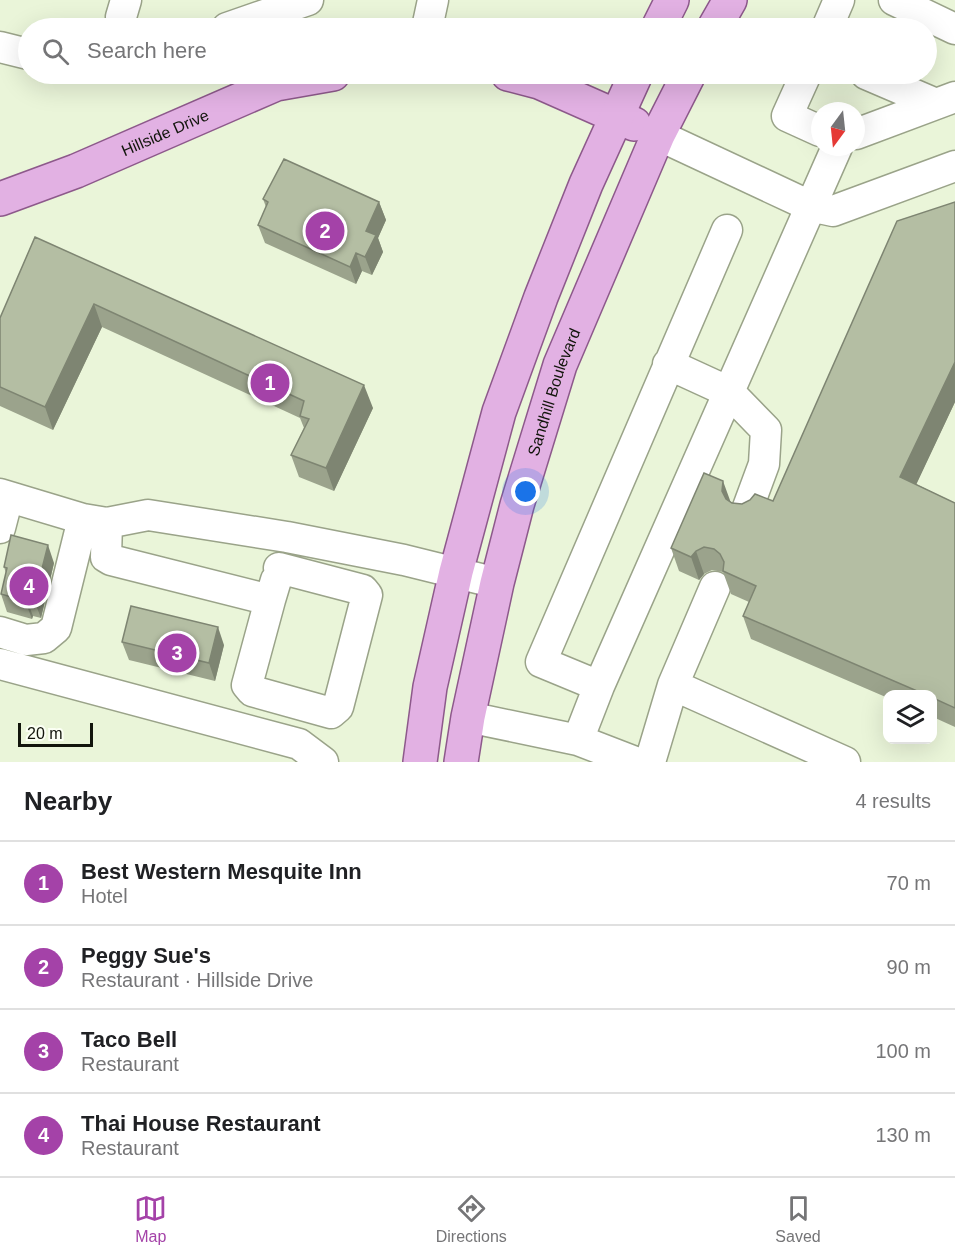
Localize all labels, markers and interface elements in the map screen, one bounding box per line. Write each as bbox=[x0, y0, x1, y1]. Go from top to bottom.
search box bbox=[18, 18, 937, 84]
icon: search bbox=[39, 35, 72, 68]
text: Search here bbox=[87, 38, 207, 63]
north arrow bbox=[811, 102, 865, 156]
street label: Hillside Drive bbox=[119, 106, 211, 159]
pin: 2 bbox=[306, 208, 344, 254]
street label: Sandhill Boulevard bbox=[525, 326, 584, 458]
pin: 1 bbox=[250, 360, 290, 406]
your location bbox=[511, 477, 540, 506]
pin: 4 bbox=[9, 564, 48, 608]
pin: 3 bbox=[158, 630, 196, 676]
map controls bbox=[883, 690, 937, 744]
button: layers bbox=[883, 690, 937, 744]
scale bar bbox=[18, 720, 93, 748]
text: 20 m bbox=[27, 725, 63, 742]
text: Nearby bbox=[24, 786, 112, 816]
text: 4 results bbox=[855, 790, 931, 812]
text: Best Western Mesquite Inn bbox=[81, 859, 362, 884]
text: 1 bbox=[38, 872, 49, 894]
text: 70 m bbox=[887, 872, 931, 894]
text: Hotel bbox=[81, 885, 128, 907]
text: Peggy Sue's bbox=[81, 943, 211, 968]
text: 2 bbox=[38, 956, 49, 978]
text: 90 m bbox=[887, 956, 931, 978]
text: Restaurant · Hillside Drive bbox=[81, 969, 313, 991]
text: Taco Bell bbox=[81, 1027, 177, 1052]
text: 3 bbox=[38, 1040, 49, 1062]
text: 100 m bbox=[875, 1040, 931, 1062]
text: Restaurant bbox=[81, 1053, 179, 1075]
text: Thai House Restaurant bbox=[81, 1111, 321, 1136]
text: 4 bbox=[38, 1124, 49, 1146]
text: 130 m bbox=[875, 1124, 931, 1146]
text: Restaurant bbox=[81, 1137, 179, 1159]
tab: Map bbox=[134, 1192, 167, 1246]
tab: Directions bbox=[436, 1192, 507, 1246]
tab: Saved bbox=[775, 1192, 821, 1246]

